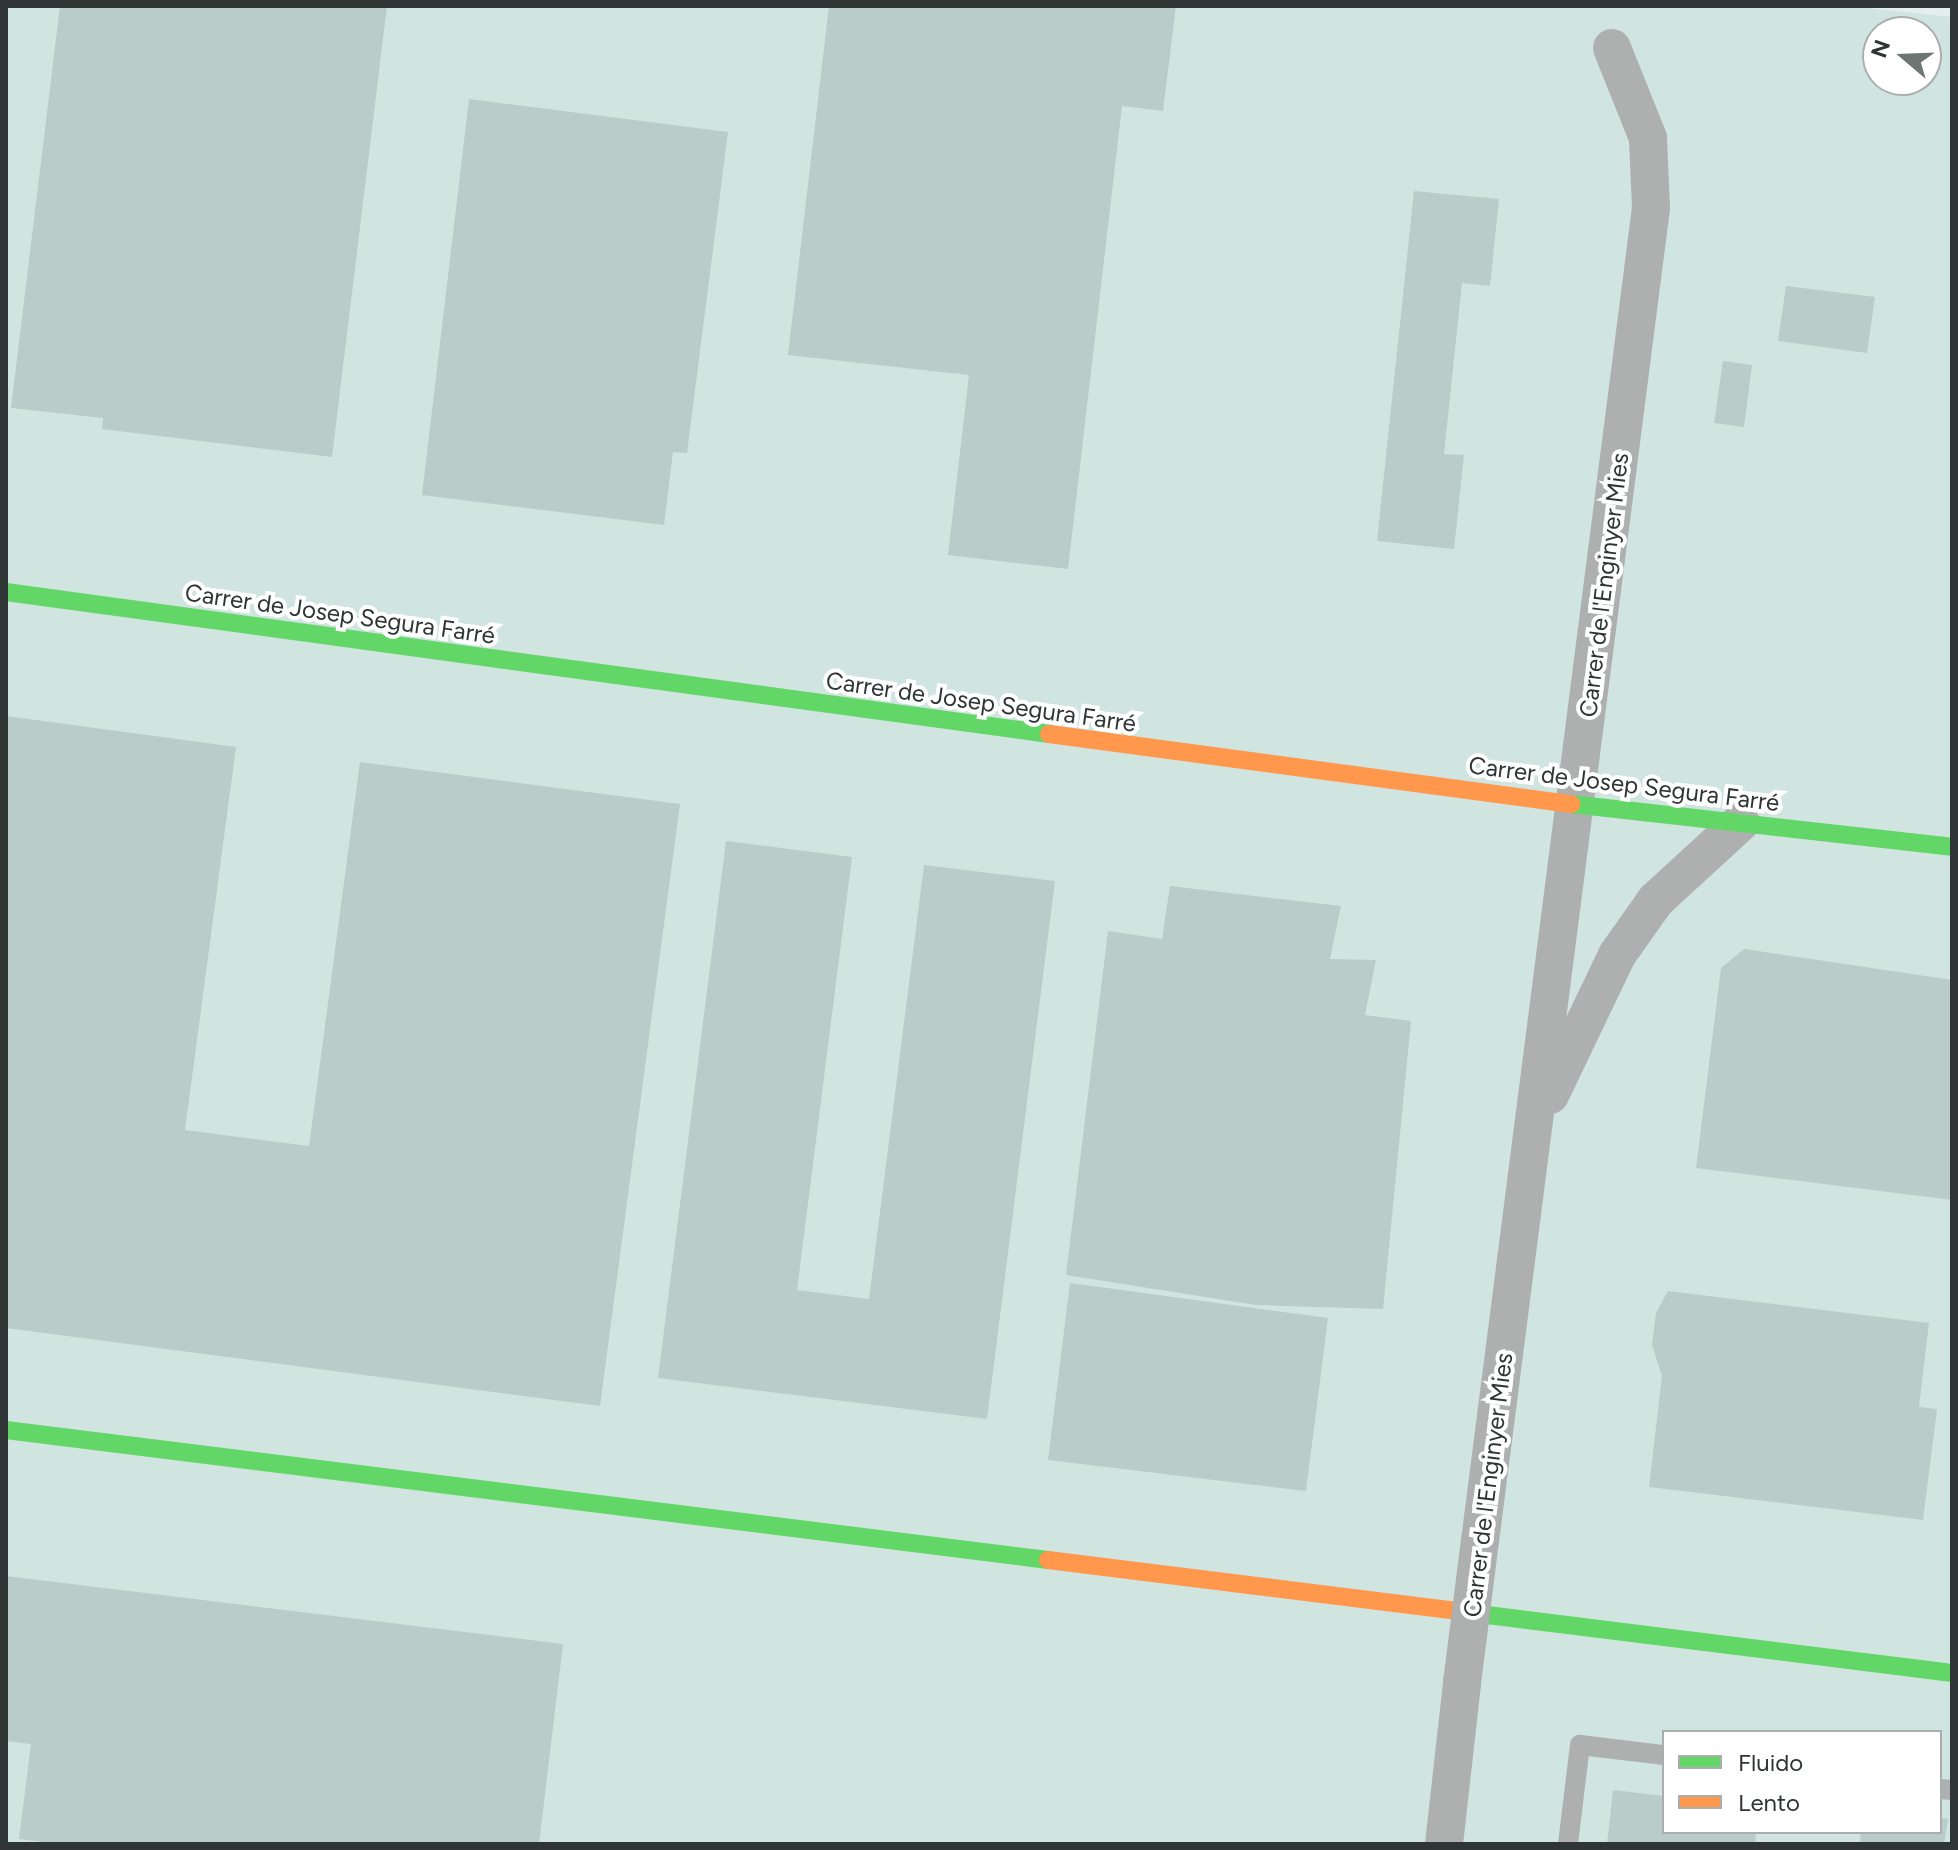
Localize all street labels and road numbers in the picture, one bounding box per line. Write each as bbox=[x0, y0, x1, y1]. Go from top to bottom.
street label: Carrer de l'Enginyer Mies bbox=[1573, 451, 1635, 719]
street label: Carrer de Josep Segura Farré bbox=[183, 578, 497, 650]
street label: Carrer de Josep Segura Farré bbox=[824, 666, 1138, 738]
street label: Carrer de Josep Segura Farré bbox=[1467, 751, 1781, 817]
street label: Carrer de l'Enginyer Mies bbox=[1457, 1351, 1519, 1619]

